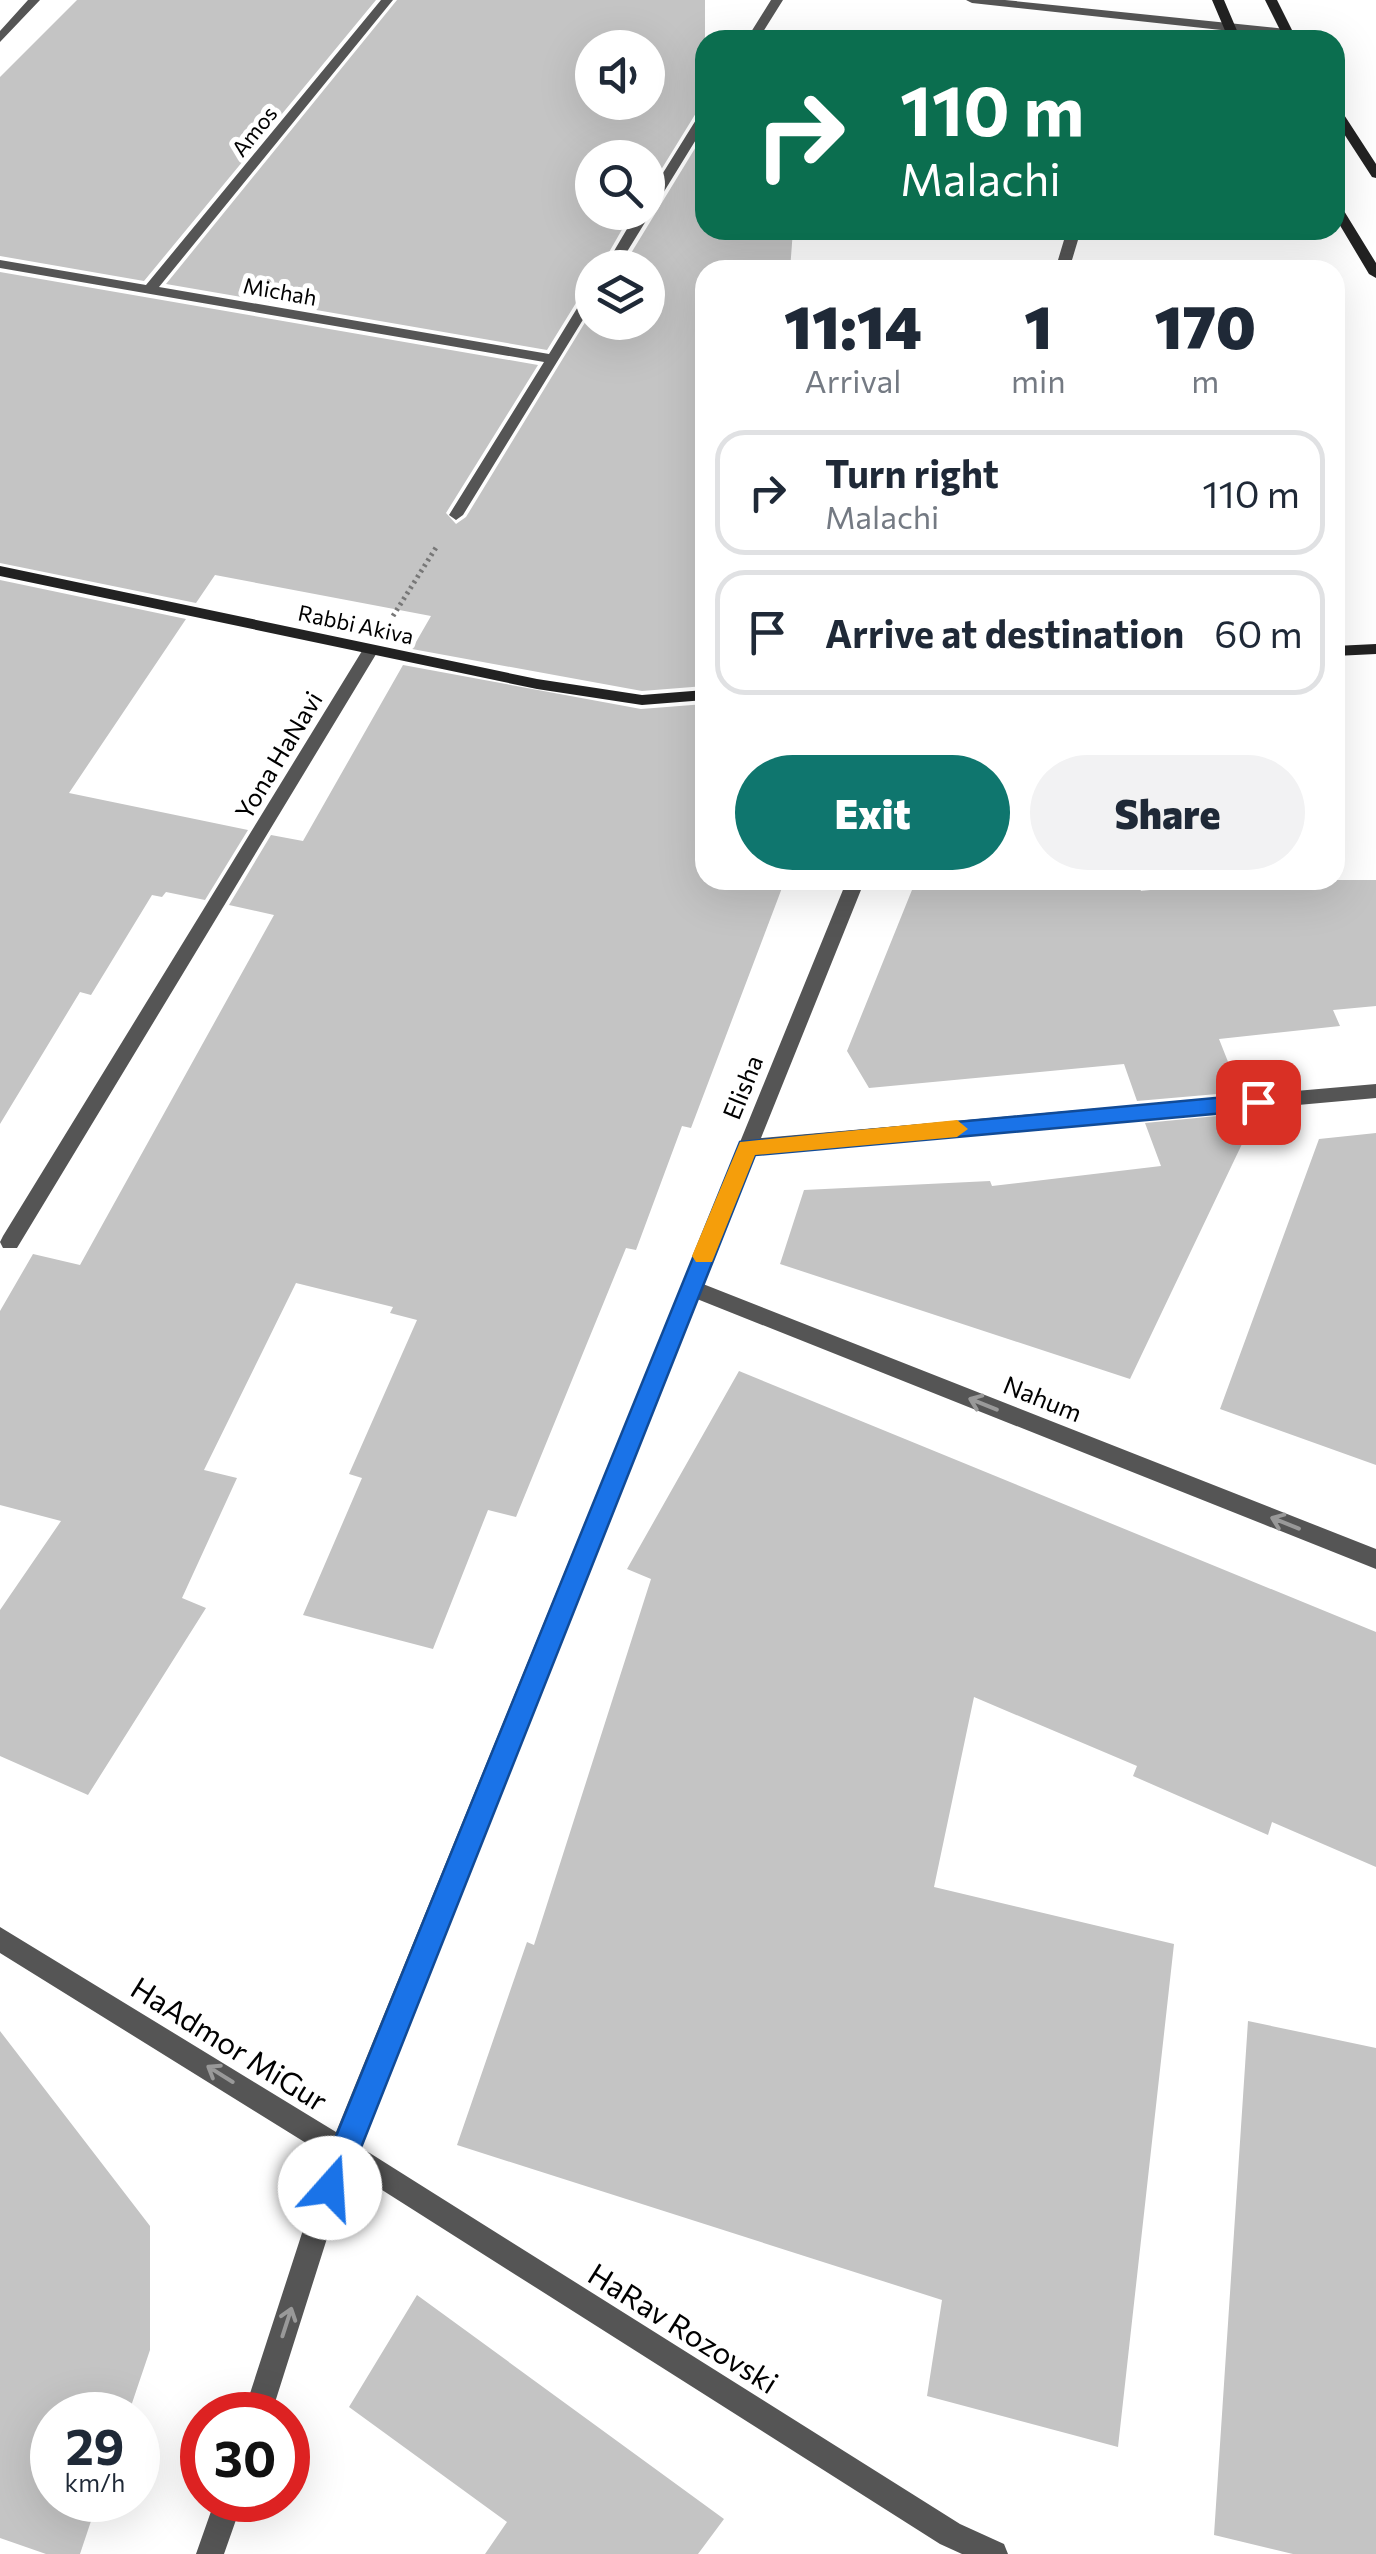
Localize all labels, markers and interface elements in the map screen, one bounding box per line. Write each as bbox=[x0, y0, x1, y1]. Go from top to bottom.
map controls bbox=[575, 30, 665, 340]
button: sound bbox=[575, 30, 665, 120]
text: 110 m bbox=[900, 65, 1084, 150]
icon: right bbox=[735, 70, 865, 200]
street label: Amos bbox=[225, 100, 283, 162]
button: search bbox=[575, 140, 665, 230]
text: Malachi bbox=[900, 150, 1061, 205]
button: layers bbox=[575, 250, 665, 340]
street label: Michah bbox=[241, 271, 319, 311]
text: 11:14 bbox=[784, 288, 922, 361]
text: 1 bbox=[1024, 288, 1052, 361]
text: 170 bbox=[1155, 288, 1256, 361]
text: Arrival bbox=[805, 360, 901, 400]
text: min bbox=[1011, 360, 1066, 400]
text: m bbox=[1191, 360, 1219, 400]
text: Turn right bbox=[825, 449, 999, 496]
icon: right bbox=[740, 465, 795, 520]
text: 110 m bbox=[1202, 469, 1300, 516]
text: Malachi bbox=[825, 496, 939, 536]
street label: Rabbi Akiva bbox=[296, 599, 416, 649]
icon: arrive bbox=[740, 605, 795, 660]
text: Arrive at destination bbox=[825, 609, 1184, 656]
text: 60 m bbox=[1214, 609, 1303, 656]
street label: Yona HaNavi bbox=[228, 686, 328, 824]
button: Exit bbox=[735, 755, 1010, 870]
button: Share bbox=[1030, 755, 1305, 870]
street label: Elisha bbox=[716, 1051, 768, 1123]
pin bbox=[1216, 1060, 1301, 1145]
icon: arrive bbox=[1231, 1075, 1286, 1130]
street label: Nahum bbox=[999, 1369, 1087, 1427]
one-way arrow bbox=[968, 1393, 999, 1411]
one-way arrow bbox=[1271, 1512, 1301, 1530]
street label: HaAdmor MiGur bbox=[125, 1968, 335, 2118]
one-way arrow bbox=[206, 2064, 235, 2085]
position arrow bbox=[278, 2136, 382, 2240]
street label: HaRav Rozovski bbox=[582, 2254, 786, 2400]
one-way arrow bbox=[279, 2307, 297, 2339]
speed limit sign: 30 bbox=[180, 2392, 310, 2522]
text: 29 bbox=[65, 2414, 124, 2475]
text: km/h bbox=[65, 2467, 125, 2497]

